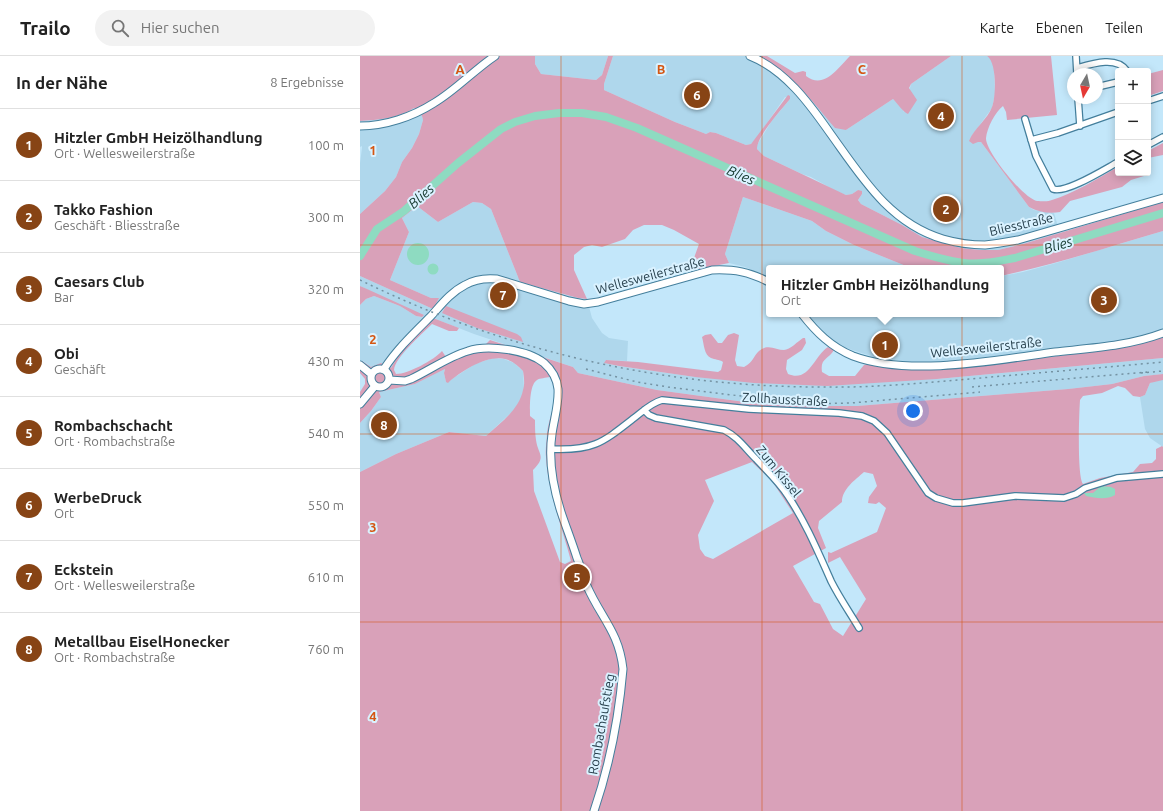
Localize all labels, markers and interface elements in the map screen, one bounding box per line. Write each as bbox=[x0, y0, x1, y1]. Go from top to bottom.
search box bbox=[95, 10, 375, 46]
text: Trailo bbox=[20, 17, 71, 39]
icon: search bbox=[109, 17, 131, 39]
text: Hier suchen bbox=[141, 19, 220, 36]
text: Karte bbox=[980, 20, 1014, 36]
text: Ebenen bbox=[1036, 20, 1083, 36]
text: Teilen bbox=[1105, 20, 1143, 36]
text: A bbox=[455, 62, 465, 76]
text: B bbox=[657, 62, 666, 76]
text: C bbox=[858, 62, 867, 76]
north arrow bbox=[1067, 68, 1103, 104]
map controls bbox=[1115, 68, 1151, 176]
button: + bbox=[1115, 68, 1151, 104]
text: In der Nähe bbox=[16, 73, 108, 92]
text: 8 Ergebnisse bbox=[270, 75, 344, 89]
pin: 6 bbox=[684, 80, 710, 110]
pin: 4 bbox=[928, 101, 954, 131]
button: − bbox=[1115, 104, 1151, 140]
text: Hitzler GmbH Heizölhandlung bbox=[54, 129, 263, 146]
text: 1 bbox=[25, 138, 33, 152]
text: 100 m bbox=[308, 138, 344, 152]
button: layers bbox=[1115, 140, 1151, 176]
text: 1 bbox=[369, 143, 377, 157]
text: Ort · Wellesweilerstraße bbox=[54, 146, 195, 160]
water label: Blies bbox=[725, 162, 758, 188]
water label: Blies bbox=[405, 180, 437, 212]
pin: 2 bbox=[933, 194, 959, 224]
text: Takko Fashion bbox=[54, 201, 153, 218]
text: 2 bbox=[25, 210, 33, 224]
text: 300 m bbox=[308, 210, 344, 224]
street label: Bliesstraße bbox=[988, 210, 1054, 238]
text: Geschäft · Bliesstraße bbox=[54, 218, 180, 232]
water label: Blies bbox=[1042, 233, 1074, 257]
street label: Wellesweilerstraße bbox=[594, 254, 706, 296]
popup bbox=[766, 265, 1004, 317]
text: Caesars Club bbox=[54, 273, 144, 290]
text: Hitzler GmbH Heizölhandlung bbox=[781, 276, 989, 293]
pin: 7 bbox=[490, 280, 516, 310]
text: 3 bbox=[25, 282, 33, 296]
text: 320 m bbox=[308, 282, 344, 296]
pin: 3 bbox=[1091, 285, 1117, 315]
text: Bar bbox=[54, 290, 74, 304]
text: Ort bbox=[781, 293, 801, 307]
pin: 1 bbox=[872, 330, 898, 360]
text: 2 bbox=[369, 332, 377, 346]
street label: Wellesweilerstraße bbox=[930, 334, 1042, 360]
text: Obi bbox=[54, 345, 79, 362]
text: 4 bbox=[25, 354, 33, 368]
text: 430 m bbox=[308, 354, 344, 368]
text: Geschäft bbox=[54, 362, 106, 376]
street label: Zollhausstraße bbox=[742, 390, 828, 408]
your location bbox=[903, 401, 923, 421]
pin: 8 bbox=[371, 410, 397, 440]
text: Rombachschacht bbox=[54, 417, 173, 434]
text: 5 bbox=[25, 426, 33, 440]
text: 540 m bbox=[308, 426, 344, 440]
text: Ort · Rombachstraße bbox=[54, 434, 175, 448]
street label: Zum Kissel bbox=[754, 442, 804, 500]
text: WerbeDruck bbox=[54, 489, 142, 506]
text: 6 bbox=[25, 498, 33, 512]
text: 550 m bbox=[308, 498, 344, 512]
text: Ort bbox=[54, 506, 74, 520]
text: 3 bbox=[369, 520, 377, 534]
text: Eckstein bbox=[54, 561, 113, 578]
pin: 5 bbox=[564, 562, 590, 592]
text: 7 bbox=[25, 570, 33, 584]
text: 610 m bbox=[308, 570, 344, 584]
text: Ort · Wellesweilerstraße bbox=[54, 578, 195, 592]
text: Metallbau EiselHonecker bbox=[54, 633, 230, 650]
text: 8 bbox=[25, 642, 33, 656]
text: 760 m bbox=[308, 642, 344, 656]
text: Ort · Rombachstraße bbox=[54, 650, 175, 664]
street label: Rombachaufstieg bbox=[585, 672, 617, 776]
text: 4 bbox=[369, 709, 377, 723]

